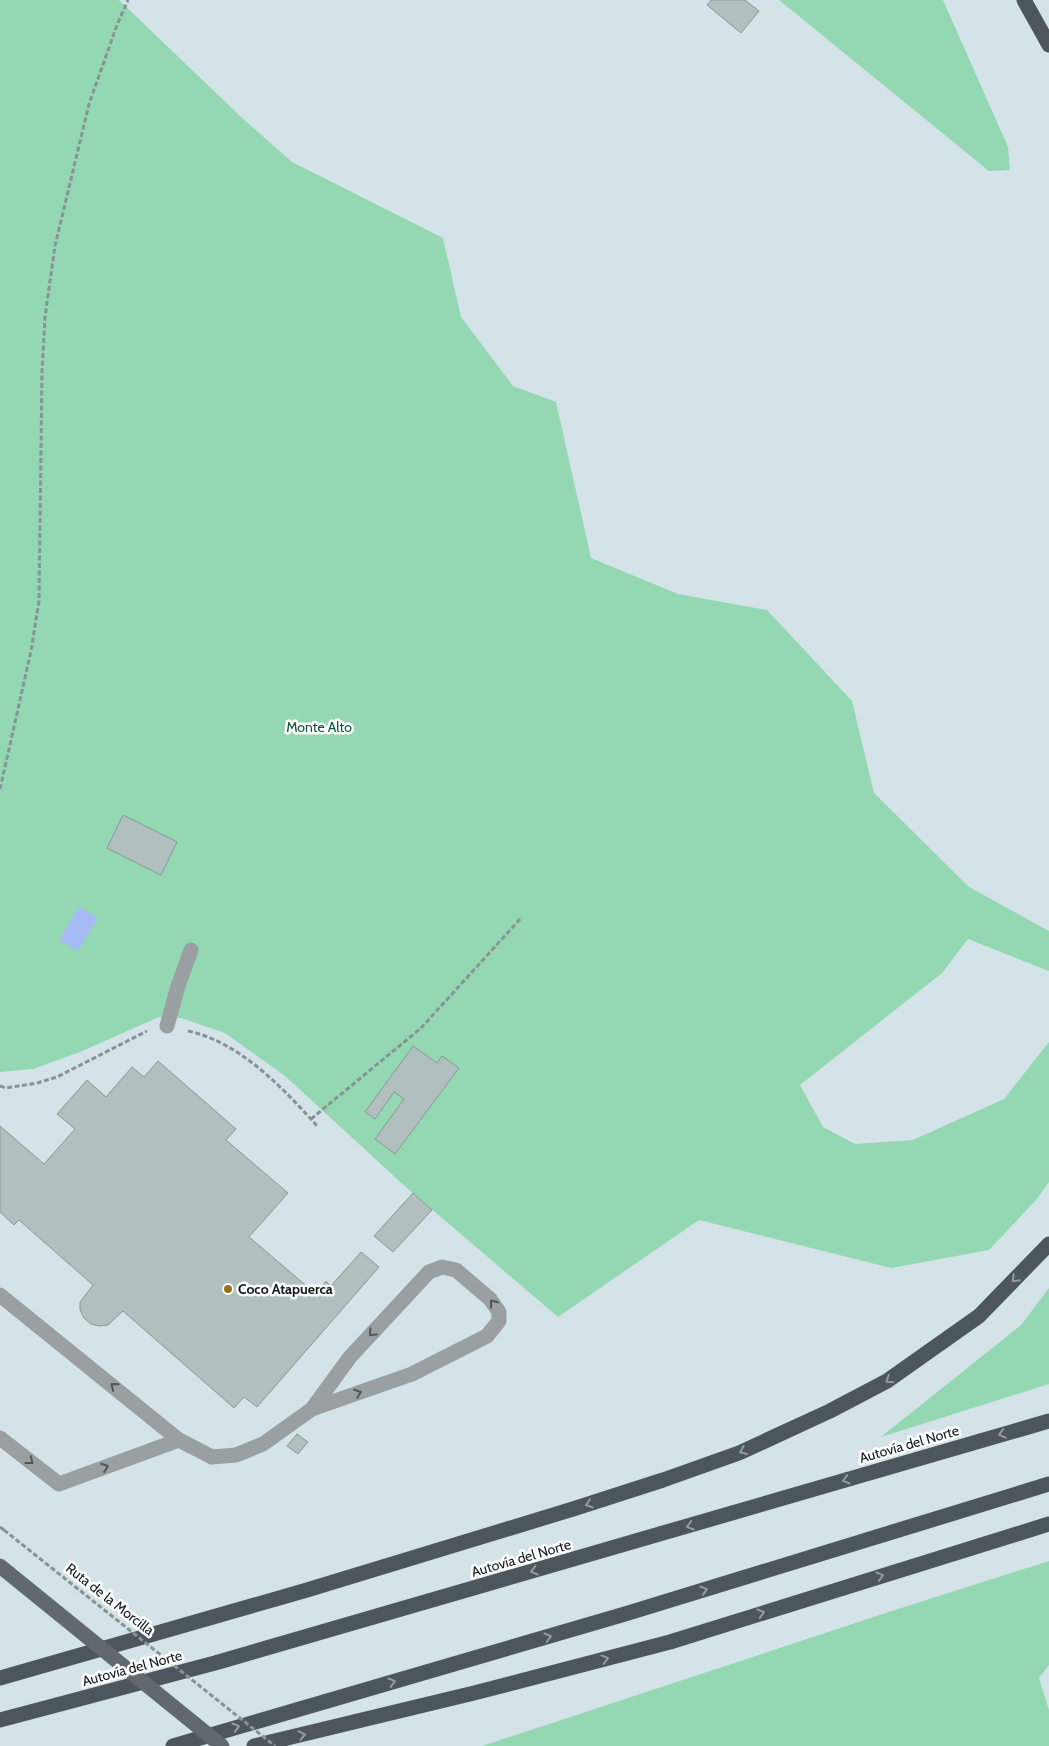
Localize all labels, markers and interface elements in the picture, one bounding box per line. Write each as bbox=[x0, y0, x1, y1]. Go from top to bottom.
park label: Monte Alto bbox=[286, 718, 352, 736]
one-way arrow bbox=[1012, 1273, 1021, 1282]
place label: Coco Atapuerca bbox=[238, 1280, 333, 1298]
marker: Coco Atapuerca bbox=[222, 1283, 234, 1295]
one-way arrow bbox=[489, 1300, 498, 1309]
one-way arrow bbox=[369, 1328, 378, 1337]
one-way arrow bbox=[885, 1373, 894, 1383]
one-way arrow bbox=[110, 1383, 119, 1392]
one-way arrow bbox=[353, 1389, 362, 1399]
street label: Autovía del Norte bbox=[857, 1421, 961, 1467]
one-way arrow bbox=[999, 1429, 1007, 1439]
one-way arrow bbox=[739, 1445, 748, 1455]
one-way arrow bbox=[24, 1455, 33, 1463]
one-way arrow bbox=[100, 1463, 109, 1473]
one-way arrow bbox=[842, 1474, 851, 1484]
one-way arrow bbox=[585, 1498, 594, 1508]
one-way arrow bbox=[687, 1520, 695, 1530]
street label: Autovía del Norte bbox=[469, 1535, 573, 1581]
street label: Ruta de la Morcilla bbox=[62, 1559, 158, 1639]
one-way arrow bbox=[531, 1566, 539, 1576]
one-way arrow bbox=[876, 1571, 884, 1581]
one-way arrow bbox=[699, 1586, 708, 1596]
one-way arrow bbox=[756, 1609, 765, 1619]
one-way arrow bbox=[544, 1632, 552, 1642]
street label: Autovía del Norte bbox=[80, 1646, 184, 1690]
one-way arrow bbox=[601, 1654, 609, 1664]
one-way arrow bbox=[388, 1677, 396, 1687]
one-way arrow bbox=[232, 1722, 241, 1733]
one-way arrow bbox=[297, 1730, 306, 1741]

